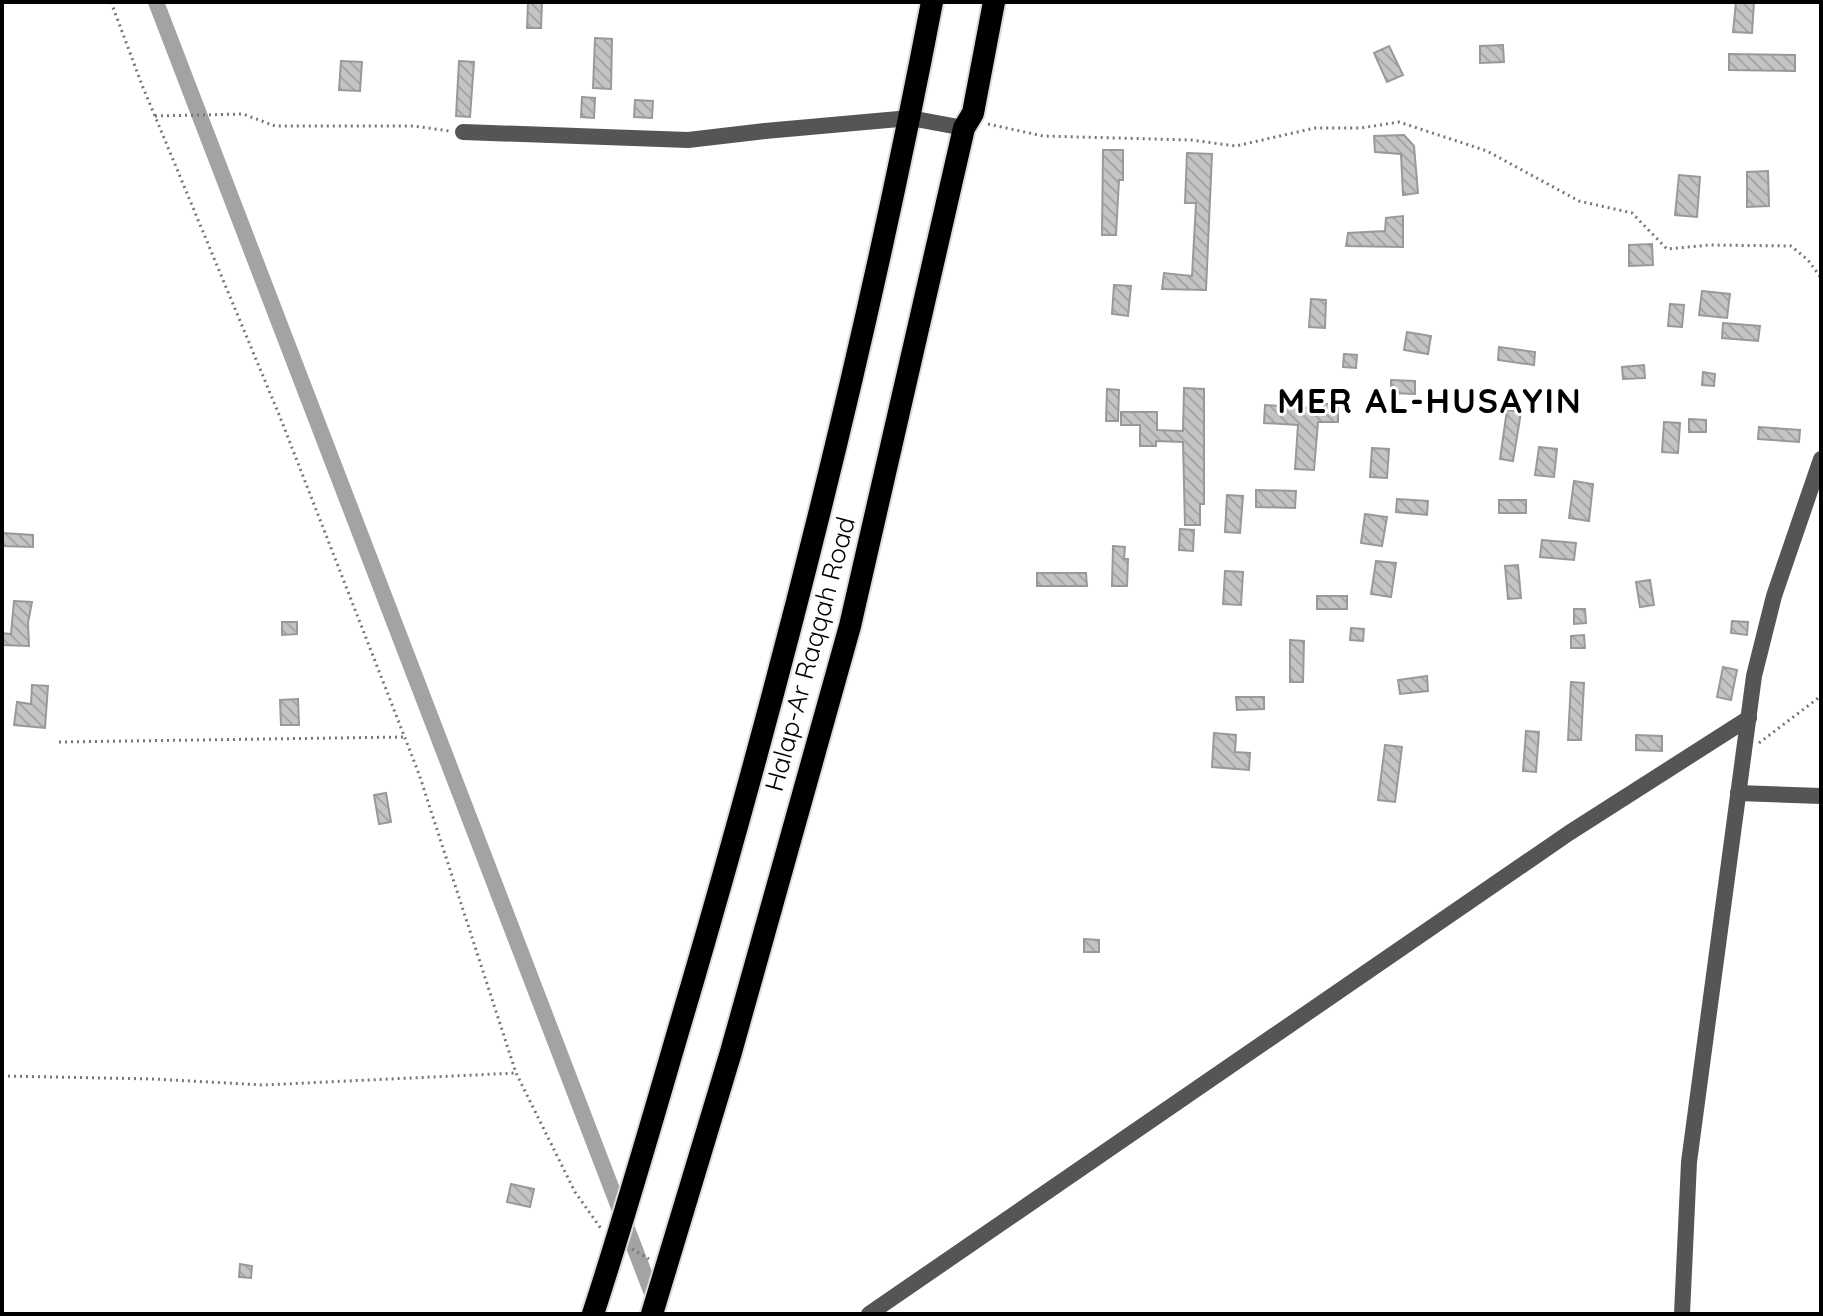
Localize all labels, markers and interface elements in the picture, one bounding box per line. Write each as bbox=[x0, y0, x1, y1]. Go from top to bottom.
district label: MER AL-HUSAYIN bbox=[1277, 379, 1583, 422]
street label: Halap-Ar Raqqah Road bbox=[757, 513, 862, 795]

